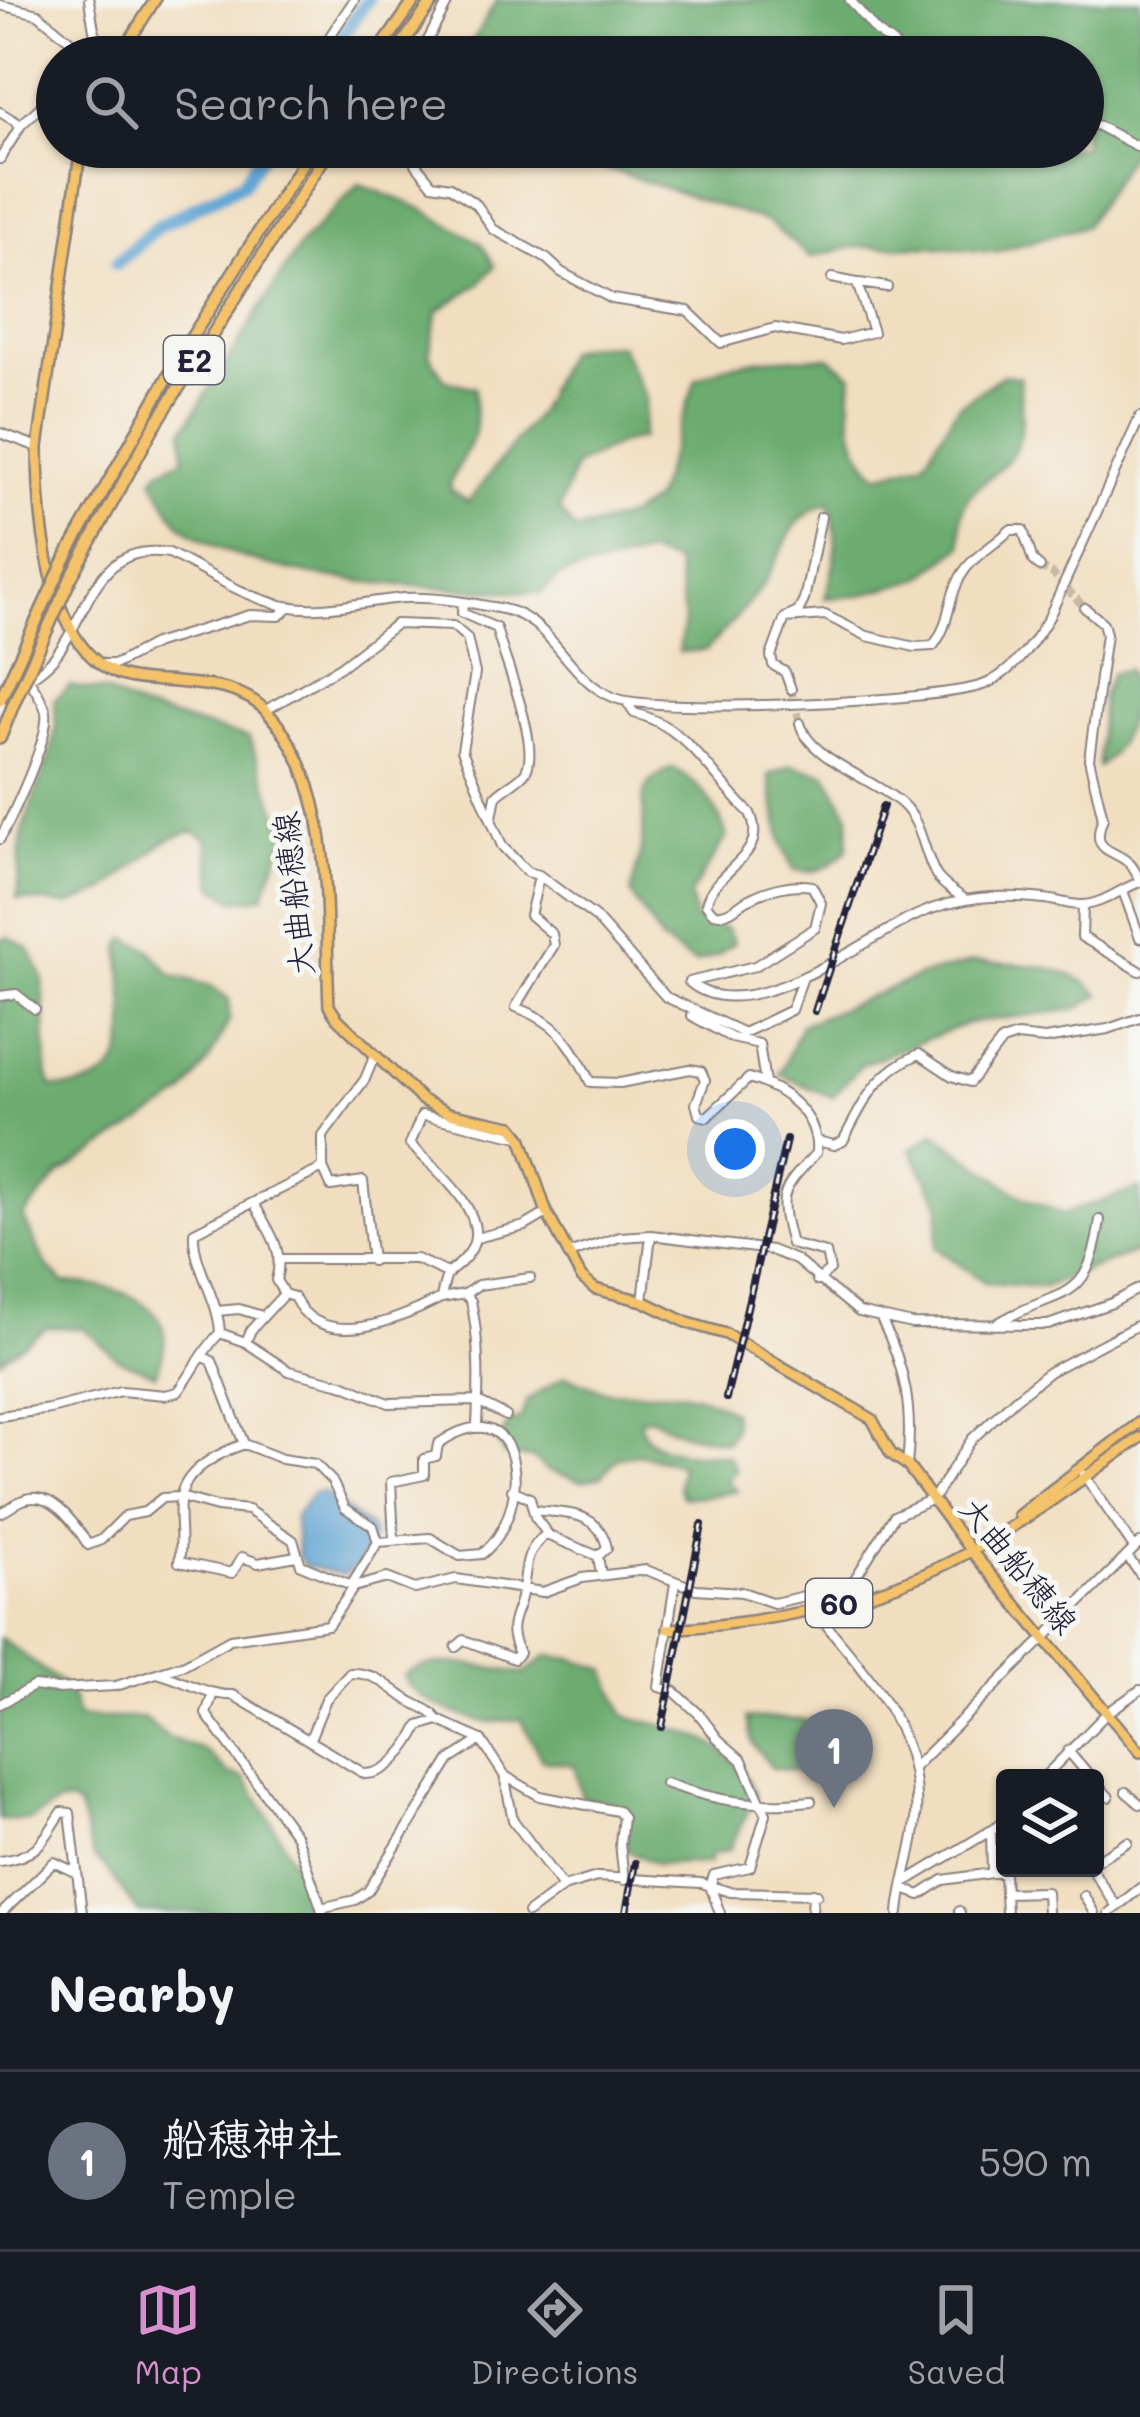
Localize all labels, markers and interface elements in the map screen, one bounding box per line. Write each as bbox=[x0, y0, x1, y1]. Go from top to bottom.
search box bbox=[36, 36, 1104, 168]
icon: search bbox=[78, 69, 144, 135]
text: Search here bbox=[174, 73, 448, 131]
road number: E2 bbox=[164, 336, 224, 384]
street label: 大曲船穂線 bbox=[262, 810, 322, 978]
your location bbox=[705, 1119, 765, 1179]
street label: 大曲船穂線 bbox=[951, 1486, 1089, 1642]
road number: 60 bbox=[806, 1579, 872, 1627]
pin: 1 bbox=[795, 1709, 873, 1808]
map controls bbox=[996, 1769, 1104, 1877]
button: layers bbox=[996, 1769, 1104, 1877]
text: Nearby bbox=[48, 1958, 235, 2025]
text: 船穂神社 bbox=[162, 2108, 342, 2166]
text: 1 bbox=[78, 2135, 96, 2186]
text: 590 m bbox=[979, 2135, 1092, 2186]
text: Temple bbox=[162, 2168, 297, 2219]
tab: Map bbox=[135, 2277, 202, 2392]
tab: Directions bbox=[471, 2277, 638, 2392]
tab: Saved bbox=[908, 2277, 1005, 2392]

